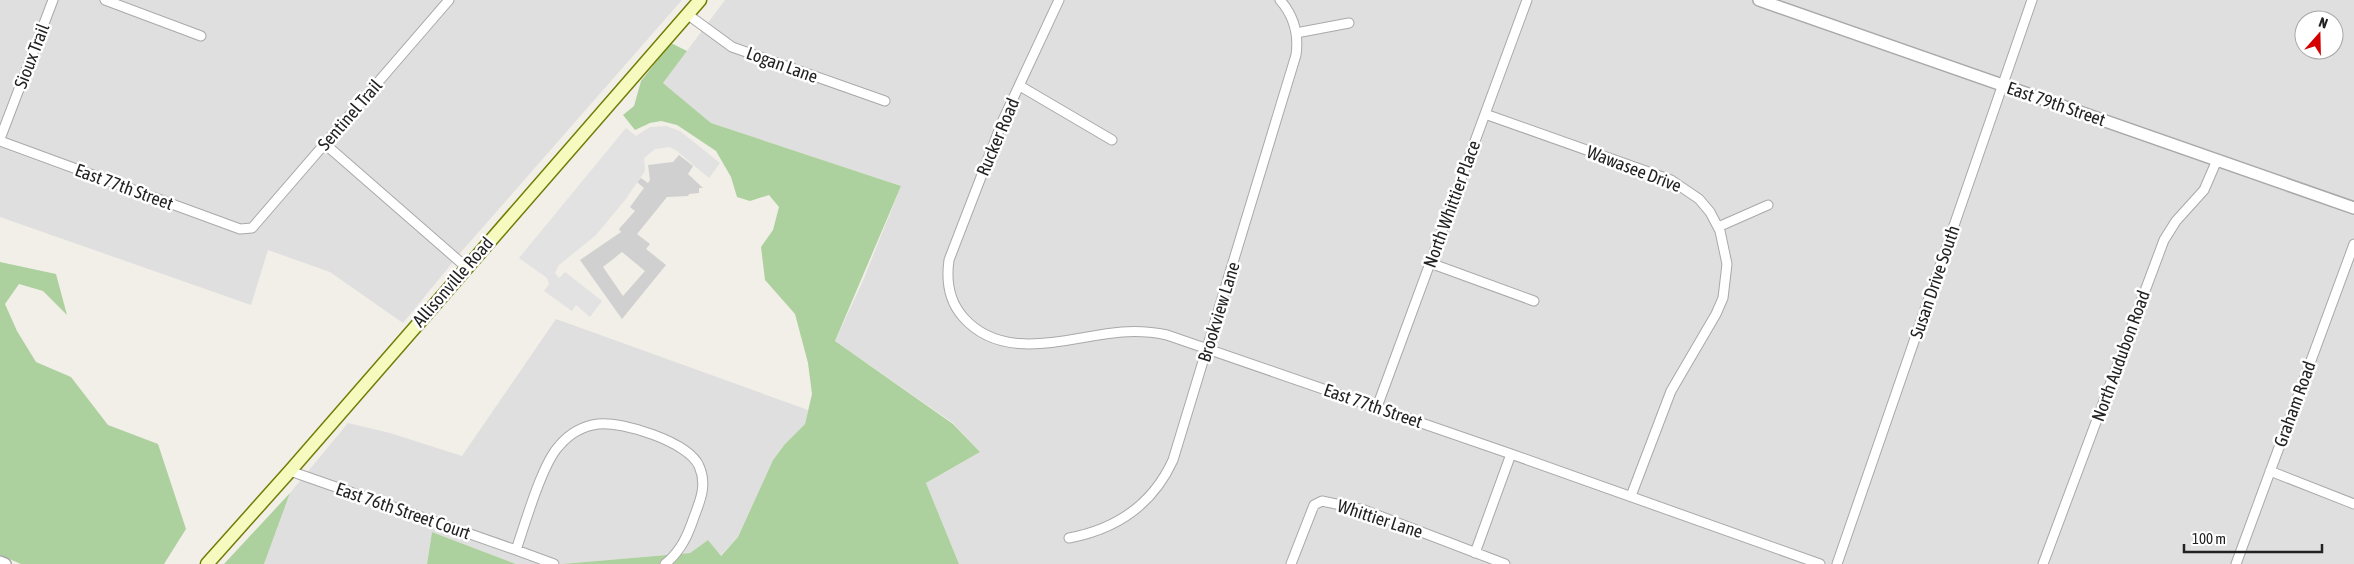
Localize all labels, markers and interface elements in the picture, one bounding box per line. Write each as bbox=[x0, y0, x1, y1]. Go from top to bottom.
north arrow bbox=[2294, 10, 2344, 60]
text: N bbox=[2317, 14, 2330, 32]
street label: Sioux Trail bbox=[10, 20, 54, 91]
street label: Logan Lane bbox=[744, 42, 821, 87]
street label: Sentinel Trail bbox=[313, 75, 386, 154]
street label: East 79th Street bbox=[2004, 77, 2108, 130]
street label: Rucker Road bbox=[972, 95, 1023, 179]
street label: North Whittier Place bbox=[1419, 137, 1484, 270]
street label: Wawasee Drive bbox=[1584, 141, 1685, 196]
street label: East 77th Street bbox=[72, 159, 176, 214]
street label: Susan Drive South bbox=[1905, 223, 1964, 341]
street label: Allisonville Road bbox=[408, 233, 497, 331]
street label: Brookview Lane bbox=[1193, 259, 1244, 365]
street label: North Audubon Road bbox=[2087, 287, 2154, 424]
street label: Graham Road bbox=[2269, 358, 2320, 450]
street label: East 77th Street bbox=[1321, 379, 1425, 432]
street label: East 76th Street Court bbox=[333, 478, 473, 543]
street label: Whittier Lane bbox=[1335, 495, 1426, 542]
scale bar bbox=[2184, 522, 2322, 554]
text: 100 m bbox=[2192, 530, 2226, 547]

